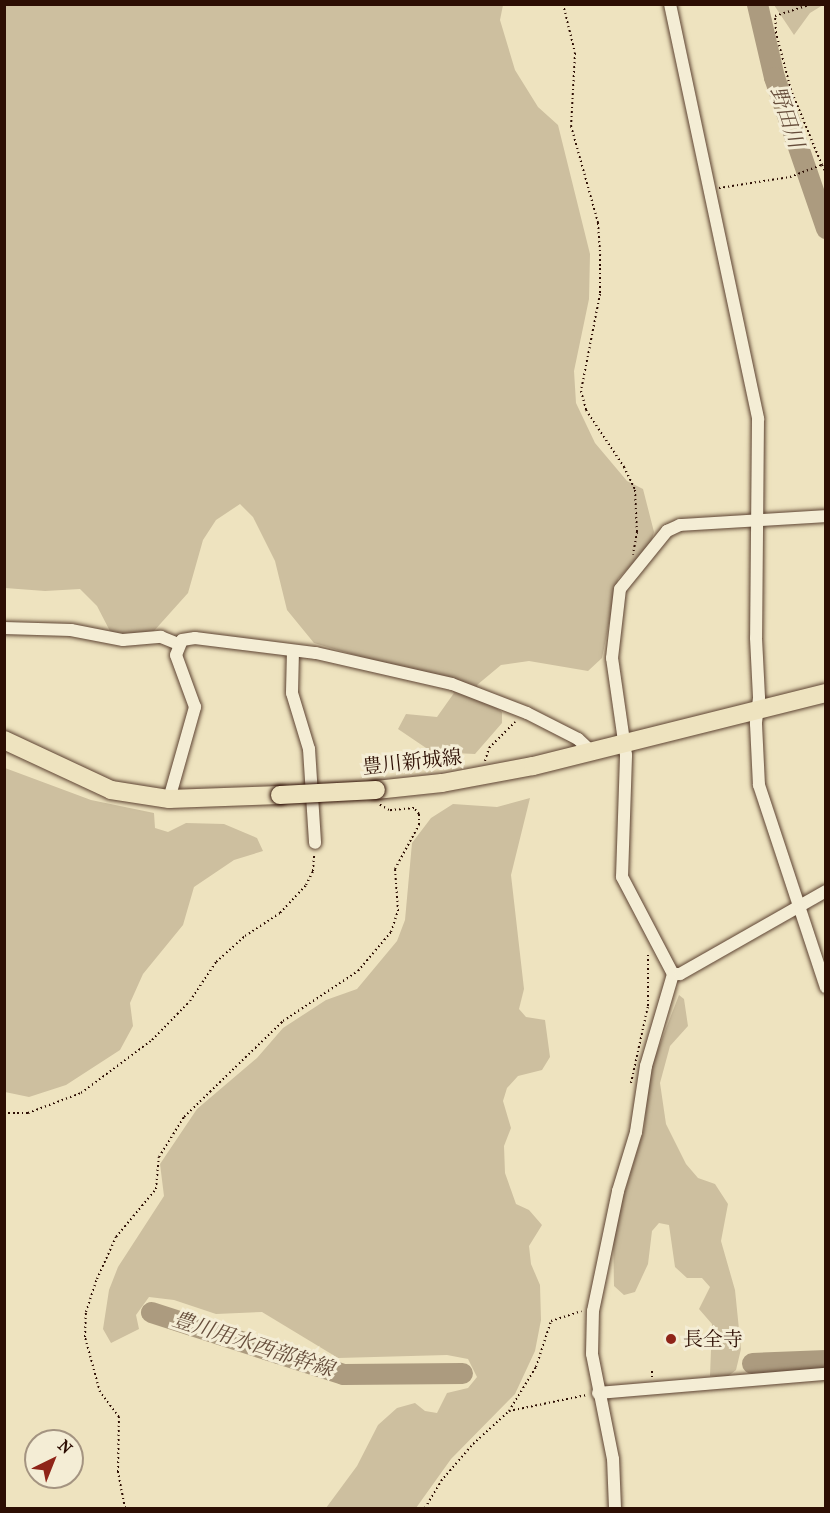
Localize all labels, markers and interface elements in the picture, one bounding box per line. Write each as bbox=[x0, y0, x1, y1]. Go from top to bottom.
water label: 野田川 bbox=[765, 83, 809, 151]
street label: 豊川新城線 bbox=[361, 745, 463, 779]
water label: 豊川用水西部幹線 bbox=[169, 1306, 337, 1382]
place label: 長全寺 bbox=[683, 1327, 743, 1351]
marker: 長全寺 bbox=[664, 1332, 678, 1346]
north arrow bbox=[24, 1429, 84, 1489]
text: N bbox=[54, 1436, 76, 1458]

